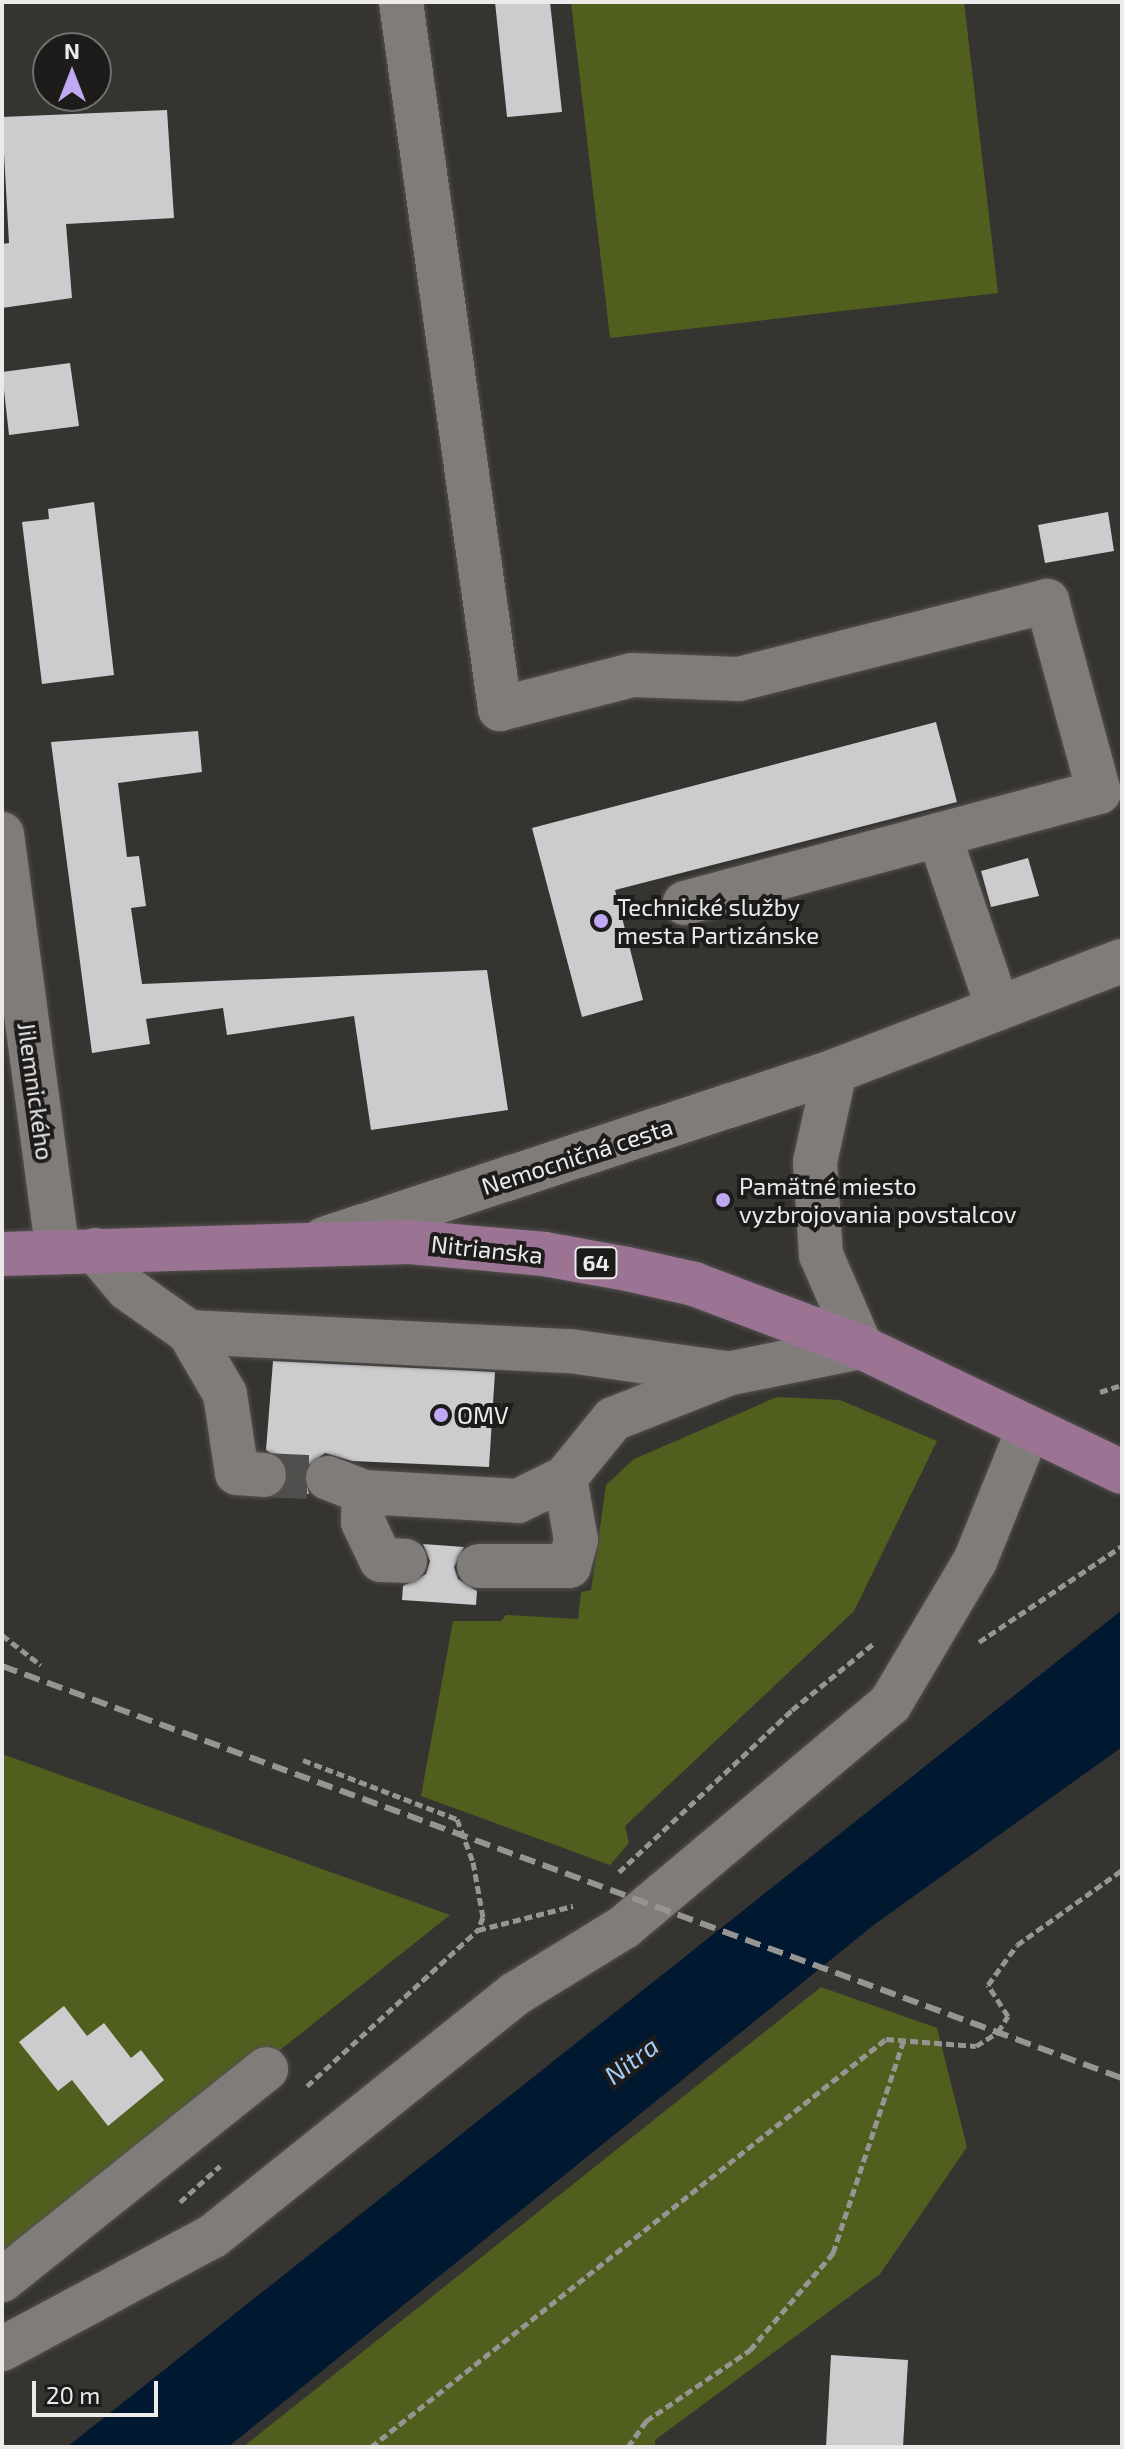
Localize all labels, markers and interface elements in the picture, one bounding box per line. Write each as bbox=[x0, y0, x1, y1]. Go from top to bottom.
north arrow bbox=[32, 32, 112, 112]
text: N bbox=[64, 37, 80, 63]
place label: Technické služby mesta Partizánske bbox=[617, 893, 819, 949]
marker: Technické služby mesta Partizánske bbox=[592, 912, 610, 930]
street label: Jilemnického bbox=[12, 1020, 60, 1162]
street label: Nemocničná cesta bbox=[478, 1112, 676, 1200]
place label: Pamätné miesto vyzbrojovania povstalcov bbox=[739, 1172, 1016, 1228]
marker: Pamätné miesto vyzbrojovania povstalcov bbox=[714, 1191, 732, 1209]
street label: Nitrianska bbox=[430, 1229, 544, 1269]
road number: 64 bbox=[574, 1245, 618, 1281]
place label: OMV bbox=[457, 1401, 509, 1429]
marker: OMV bbox=[432, 1406, 450, 1424]
water label: Nitra bbox=[598, 2030, 664, 2090]
scale bar bbox=[36, 2365, 162, 2415]
text: 20 m bbox=[46, 2380, 100, 2409]

